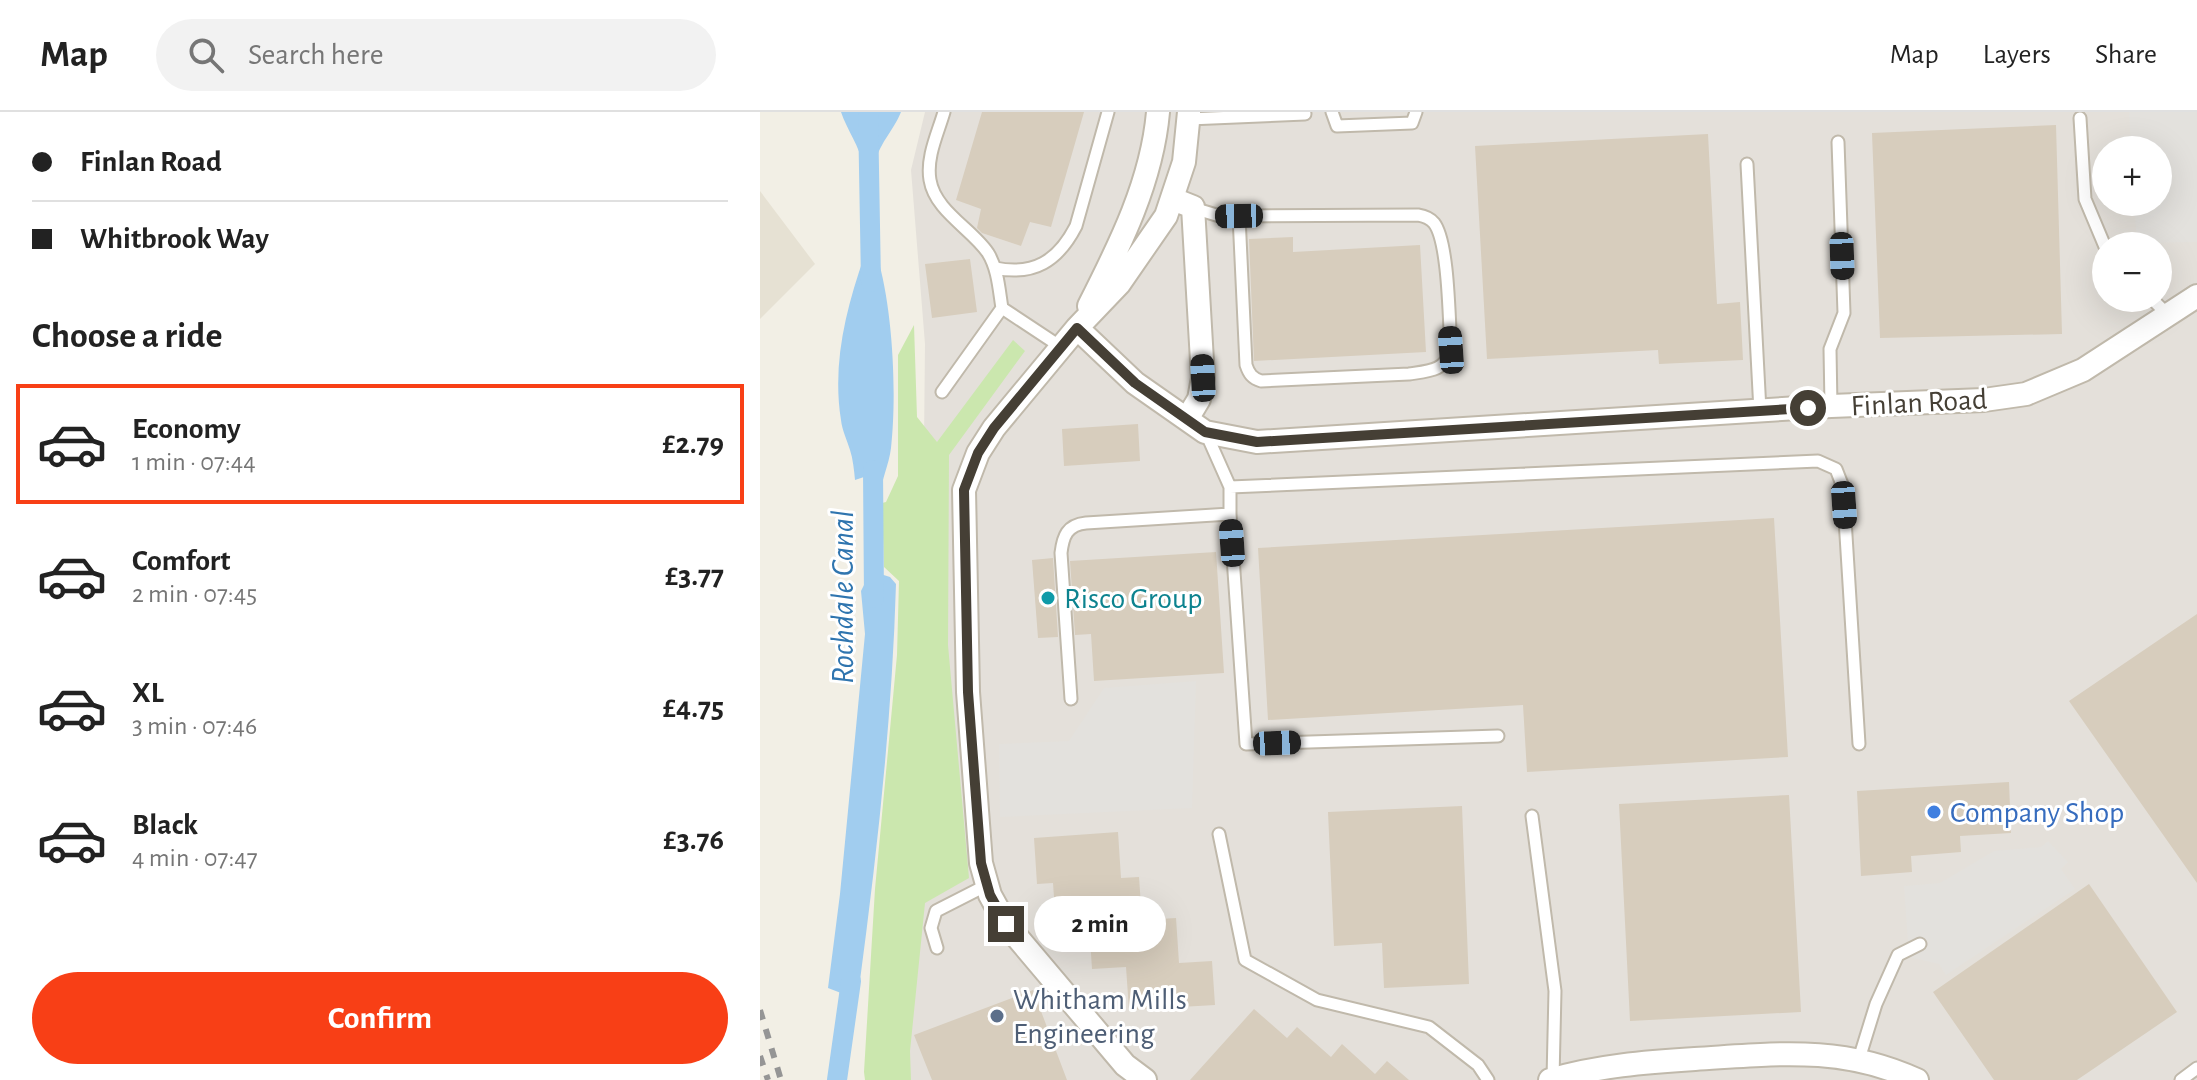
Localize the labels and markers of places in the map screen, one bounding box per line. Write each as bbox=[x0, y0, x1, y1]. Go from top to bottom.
place label: Risco Group bbox=[1064, 584, 1203, 614]
marker: Risco Group bbox=[1039, 589, 1057, 607]
place label: Company Shop bbox=[1950, 798, 2124, 828]
marker: Company Shop bbox=[1925, 803, 1943, 821]
place label: Whitham Mills Engineering bbox=[1013, 985, 1187, 1049]
marker: Whitham Mills Engineering bbox=[988, 1007, 1006, 1025]

